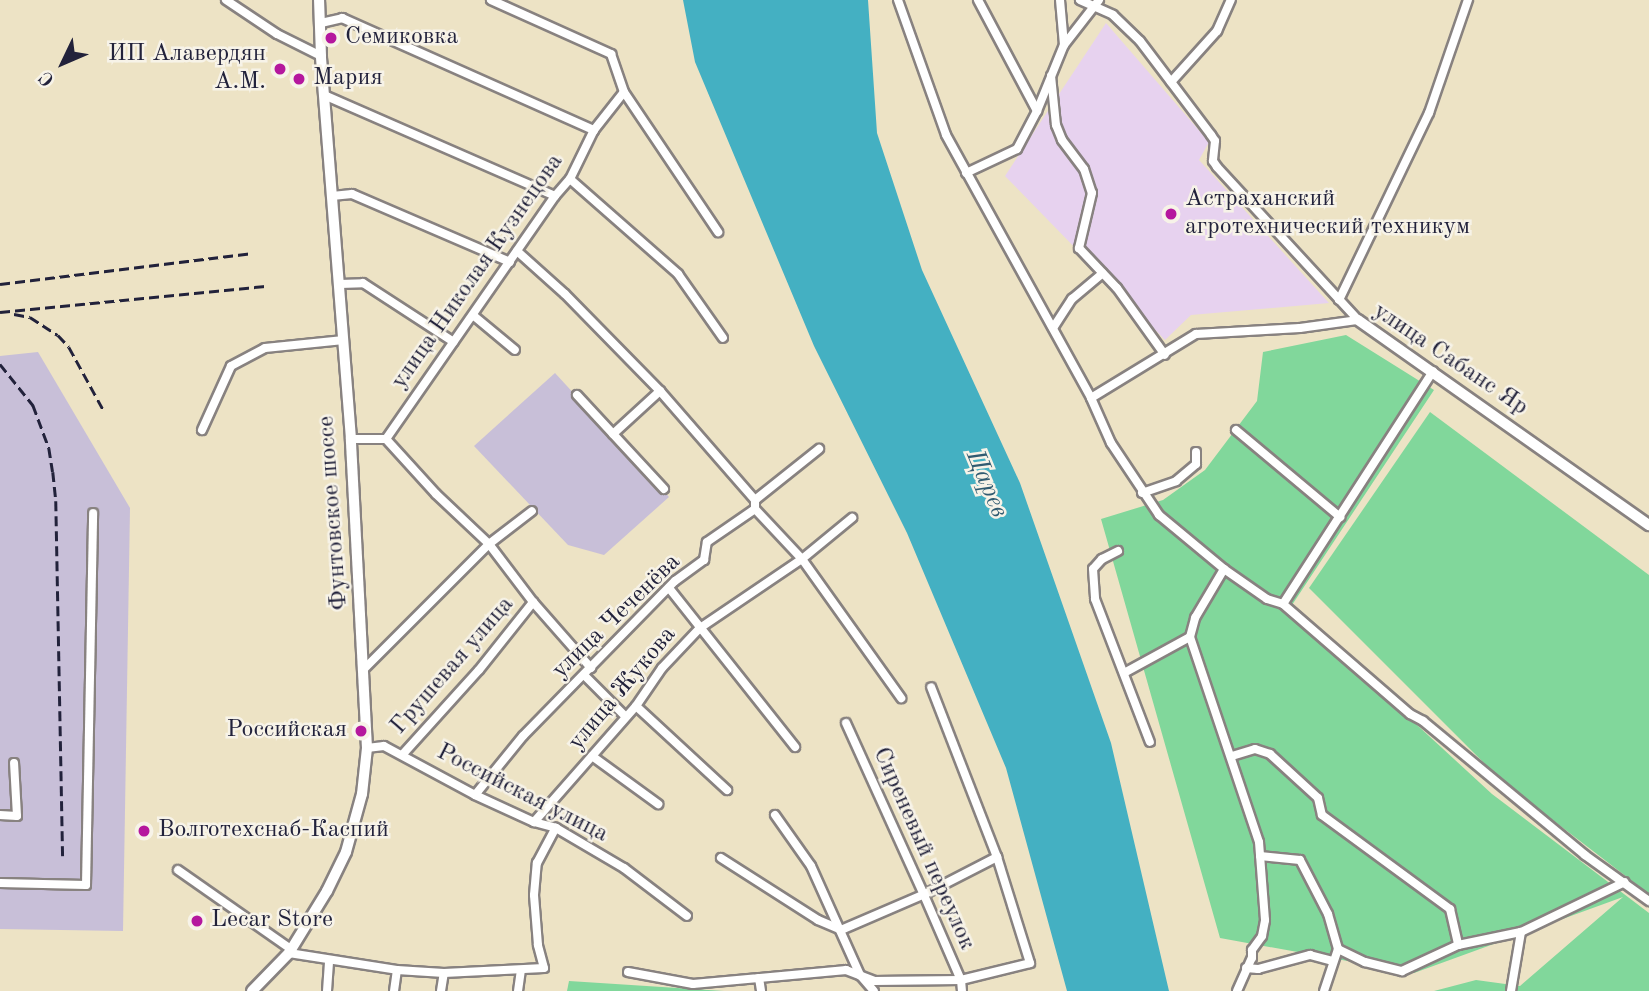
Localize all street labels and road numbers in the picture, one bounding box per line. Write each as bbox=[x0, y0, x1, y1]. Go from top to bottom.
street label: улица Николая Кузнецова bbox=[386, 149, 570, 395]
street label: улица Сабанс Яр bbox=[1367, 298, 1533, 422]
street label: Фунтовское шоссе bbox=[313, 415, 355, 611]
street label: улица Чеченёва bbox=[547, 549, 687, 685]
street label: Грушевая улица bbox=[385, 591, 521, 741]
street label: улица Жукова bbox=[563, 621, 683, 757]
street label: Российская улица bbox=[431, 738, 613, 850]
street label: Сиреневый переулок bbox=[865, 743, 981, 955]

